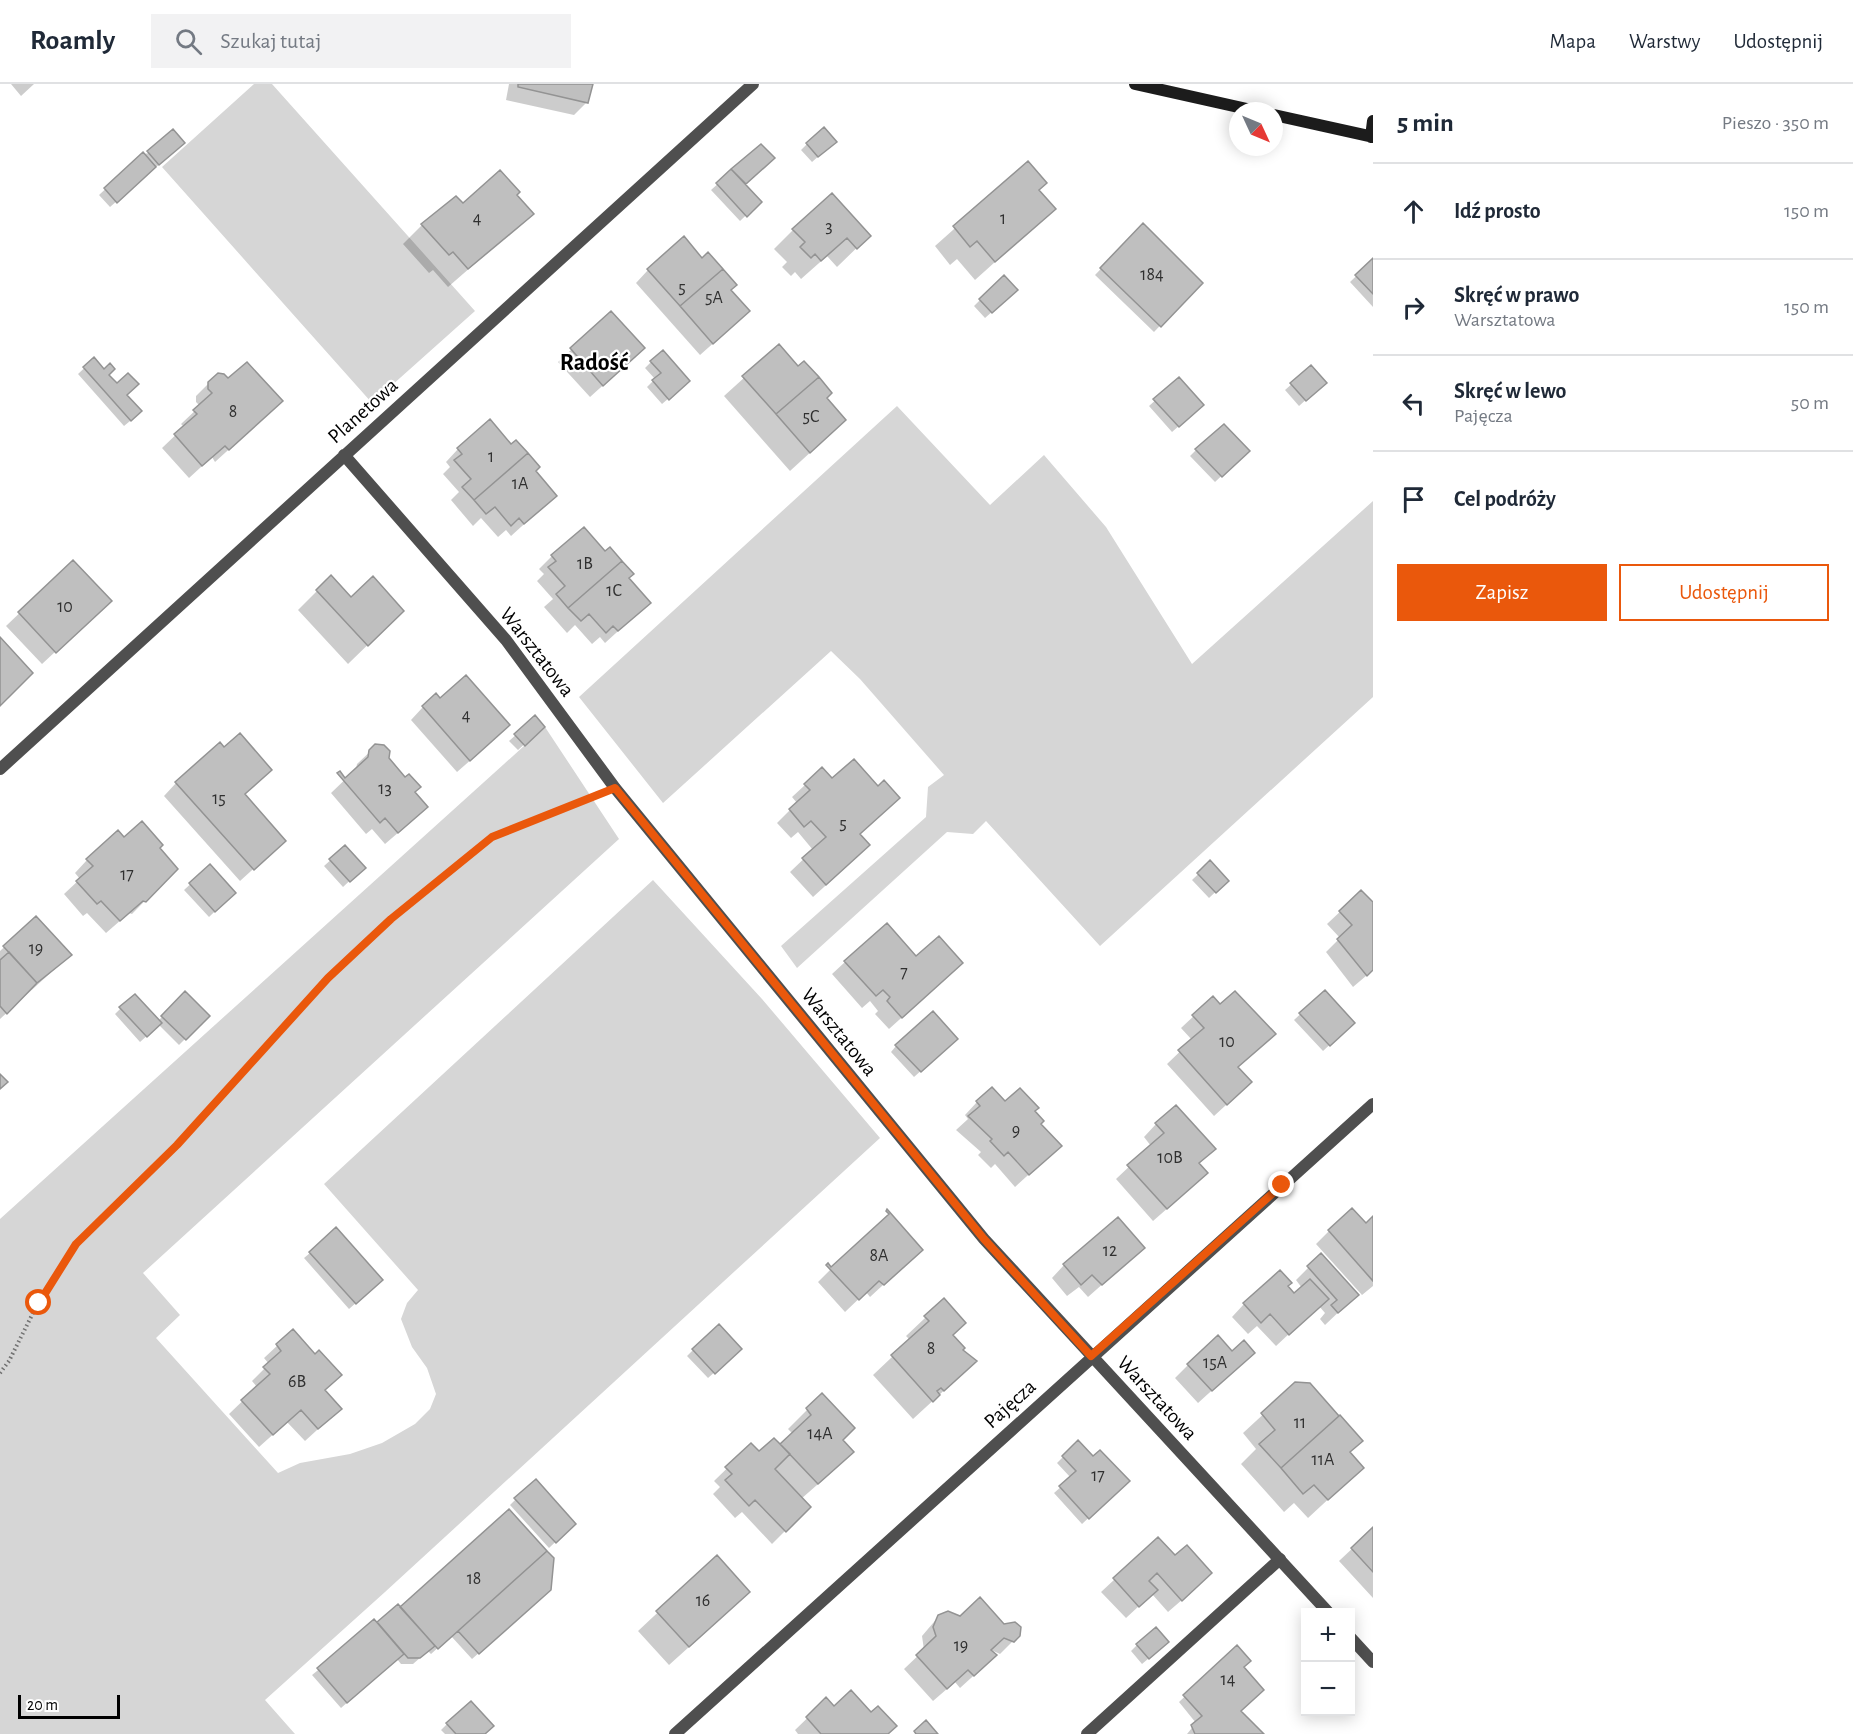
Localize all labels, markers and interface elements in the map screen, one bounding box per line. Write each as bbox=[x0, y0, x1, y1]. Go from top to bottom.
search box bbox=[151, 14, 571, 68]
icon: search bbox=[172, 25, 205, 58]
text: Roamly bbox=[30, 27, 115, 55]
text: Szukaj tutaj bbox=[220, 30, 321, 52]
text: Mapa bbox=[1550, 31, 1596, 52]
text: Warstwy bbox=[1629, 31, 1700, 52]
text: Udostępnij bbox=[1733, 31, 1823, 52]
north arrow bbox=[1229, 102, 1283, 156]
text: 5 min bbox=[1397, 110, 1454, 136]
text: Pieszo · 350 m bbox=[1722, 113, 1829, 133]
icon: ahead bbox=[1397, 195, 1430, 228]
text: Idź prosto bbox=[1454, 200, 1541, 222]
text: 150 m bbox=[1784, 201, 1829, 221]
house number: 4 bbox=[473, 210, 482, 228]
house number: 1 bbox=[1000, 210, 1006, 228]
house number: 3 bbox=[825, 218, 833, 236]
house number: 184 bbox=[1140, 266, 1164, 284]
house number: 5 bbox=[678, 279, 686, 297]
text: Skręć w prawo bbox=[1454, 284, 1579, 306]
house number: 5A bbox=[705, 289, 724, 307]
icon: right bbox=[1397, 291, 1430, 324]
text: 150 m bbox=[1784, 297, 1829, 317]
text: Warsztatowa bbox=[1454, 310, 1556, 330]
district label: Radość bbox=[560, 351, 629, 375]
street label: Planetowa bbox=[324, 374, 402, 448]
text: Skręć w lewo bbox=[1454, 380, 1566, 402]
icon: left bbox=[1397, 387, 1430, 420]
text: 50 m bbox=[1791, 393, 1829, 413]
house number: 8 bbox=[229, 403, 237, 421]
text: Pajęcza bbox=[1454, 406, 1513, 426]
house number: 5C bbox=[803, 408, 819, 426]
house number: 1 bbox=[488, 448, 494, 466]
house number: 1A bbox=[512, 475, 529, 493]
icon: arrive bbox=[1397, 483, 1430, 516]
text: Cel podróży bbox=[1454, 488, 1556, 510]
house number: 1B bbox=[577, 555, 593, 573]
button: Zapisz bbox=[1397, 564, 1607, 621]
button: Udostępnij bbox=[1619, 564, 1829, 621]
house number: 1C bbox=[606, 582, 622, 600]
house number: 10 bbox=[57, 598, 73, 616]
street label: Warsztatowa bbox=[496, 604, 578, 701]
house number: 4 bbox=[462, 707, 471, 725]
house number: 13 bbox=[378, 780, 392, 798]
house number: 15 bbox=[212, 790, 226, 808]
house number: 5 bbox=[839, 815, 847, 833]
house number: 17 bbox=[120, 866, 134, 884]
house number: 19 bbox=[29, 940, 43, 958]
house number: 7 bbox=[900, 964, 908, 982]
street label: Warsztatowa bbox=[797, 984, 881, 1080]
house number: 10 bbox=[1219, 1033, 1235, 1051]
house number: 9 bbox=[1012, 1122, 1020, 1140]
house number: 10B bbox=[1157, 1149, 1183, 1167]
route end bbox=[1268, 1171, 1294, 1197]
house number: 12 bbox=[1103, 1242, 1117, 1260]
house number: 8A bbox=[870, 1247, 889, 1265]
route start bbox=[25, 1289, 51, 1315]
house number: 8 bbox=[927, 1340, 935, 1358]
street label: Warsztatowa bbox=[1113, 1352, 1201, 1444]
house number: 15A bbox=[1203, 1354, 1228, 1372]
house number: 6B bbox=[288, 1373, 306, 1391]
street label: Pajęcza bbox=[980, 1375, 1040, 1432]
house number: 11 bbox=[1294, 1414, 1306, 1432]
house number: 14A bbox=[807, 1425, 833, 1443]
house number: 11A bbox=[1312, 1451, 1335, 1469]
house number: 17 bbox=[1091, 1467, 1105, 1485]
house number: 18 bbox=[467, 1570, 481, 1588]
house number: 16 bbox=[696, 1592, 710, 1610]
map controls bbox=[1301, 1608, 1355, 1716]
button: + bbox=[1301, 1608, 1355, 1662]
house number: 19 bbox=[954, 1637, 968, 1655]
button: − bbox=[1301, 1662, 1355, 1716]
house number: 14 bbox=[1221, 1671, 1236, 1689]
scale bar bbox=[18, 1692, 120, 1720]
text: 20 m bbox=[27, 1697, 58, 1713]

